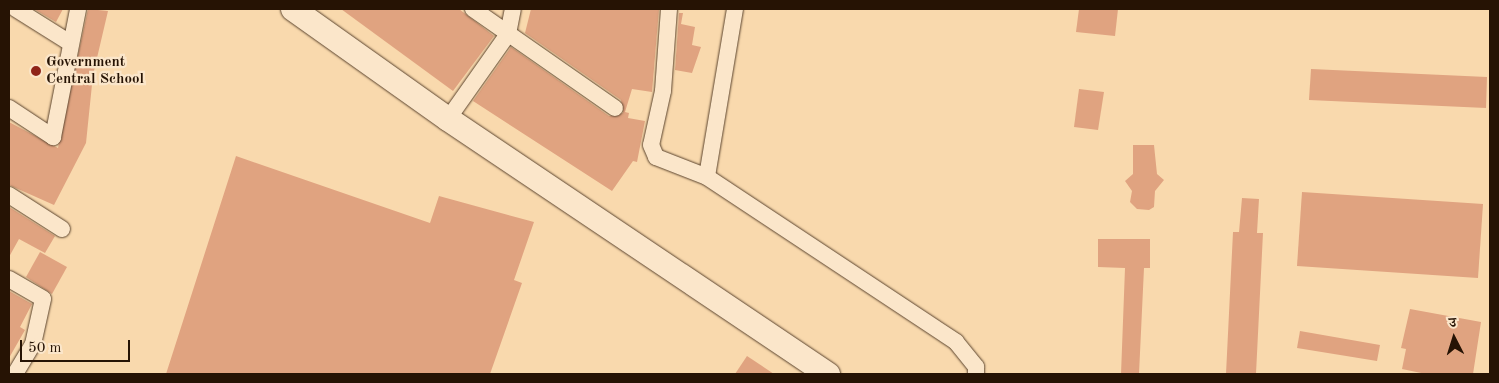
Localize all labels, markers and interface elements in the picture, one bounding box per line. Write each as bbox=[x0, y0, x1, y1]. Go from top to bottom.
place label: Government Central School bbox=[46, 53, 144, 88]
marker: Government Central School bbox=[30, 65, 42, 77]
north arrow bbox=[1429, 313, 1479, 363]
text: उ bbox=[1449, 316, 1457, 330]
scale bar bbox=[22, 330, 132, 362]
text: 50 m bbox=[28, 341, 62, 356]

